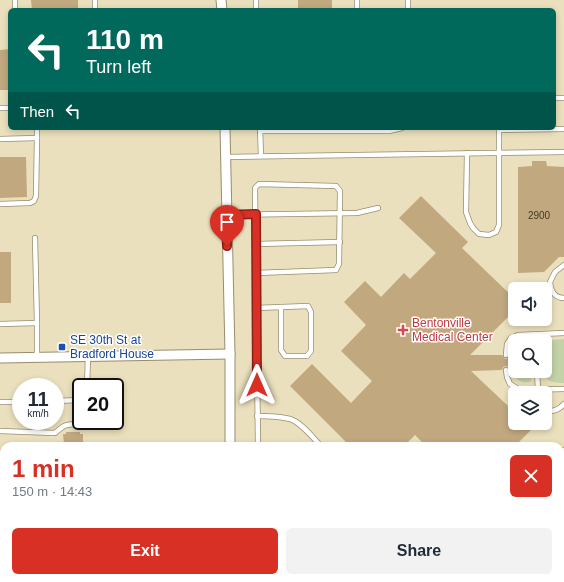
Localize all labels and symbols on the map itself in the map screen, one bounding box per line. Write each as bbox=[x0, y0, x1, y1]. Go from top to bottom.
pin bbox=[210, 205, 244, 246]
house number: 2900 bbox=[528, 210, 551, 221]
place label: Bentonville Medical Center bbox=[412, 316, 493, 344]
marker: Bentonville Medical Center bbox=[397, 324, 409, 336]
place label: SE 30th St at Bradford House bbox=[70, 333, 154, 361]
marker: SE 30th St at Bradford House bbox=[57, 342, 67, 352]
position arrow bbox=[236, 364, 278, 406]
speed limit sign: 20 bbox=[72, 378, 124, 430]

